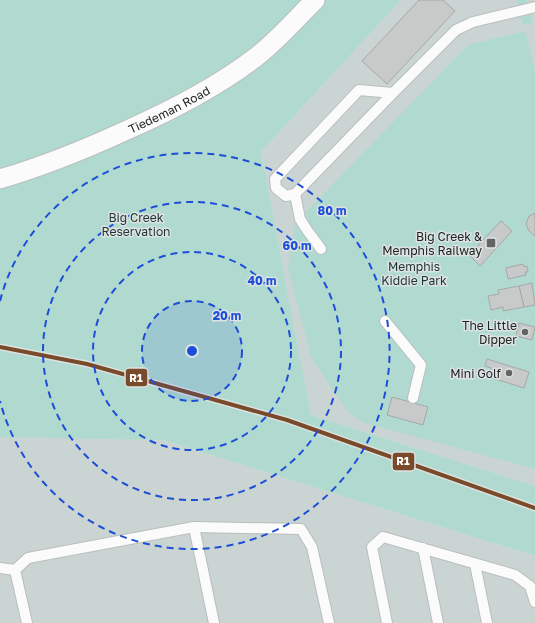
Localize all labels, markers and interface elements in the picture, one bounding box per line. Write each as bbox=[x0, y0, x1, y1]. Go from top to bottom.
street label: Tiedeman Road bbox=[126, 82, 212, 136]
text: 80 m bbox=[318, 203, 346, 218]
park label: Big Creek Reservation bbox=[102, 210, 170, 239]
place label: Big Creek & Memphis Railway bbox=[382, 229, 482, 258]
marker: Big Creek & Memphis Railway bbox=[485, 237, 497, 249]
text: 60 m bbox=[283, 238, 311, 253]
park label: Memphis Kiddie Park bbox=[381, 259, 447, 288]
text: 40 m bbox=[248, 273, 276, 288]
text: 20 m bbox=[213, 308, 241, 323]
place label: The Little Dipper bbox=[462, 318, 517, 347]
marker: The Little Dipper bbox=[520, 327, 530, 337]
centre of rings bbox=[185, 344, 199, 358]
place label: Mini Golf bbox=[450, 366, 502, 381]
line badge: R1 bbox=[125, 368, 148, 387]
marker: Mini Golf bbox=[504, 368, 514, 378]
text: R1 bbox=[129, 371, 143, 384]
line badge: R1 bbox=[392, 452, 415, 471]
text: R1 bbox=[396, 454, 410, 467]

